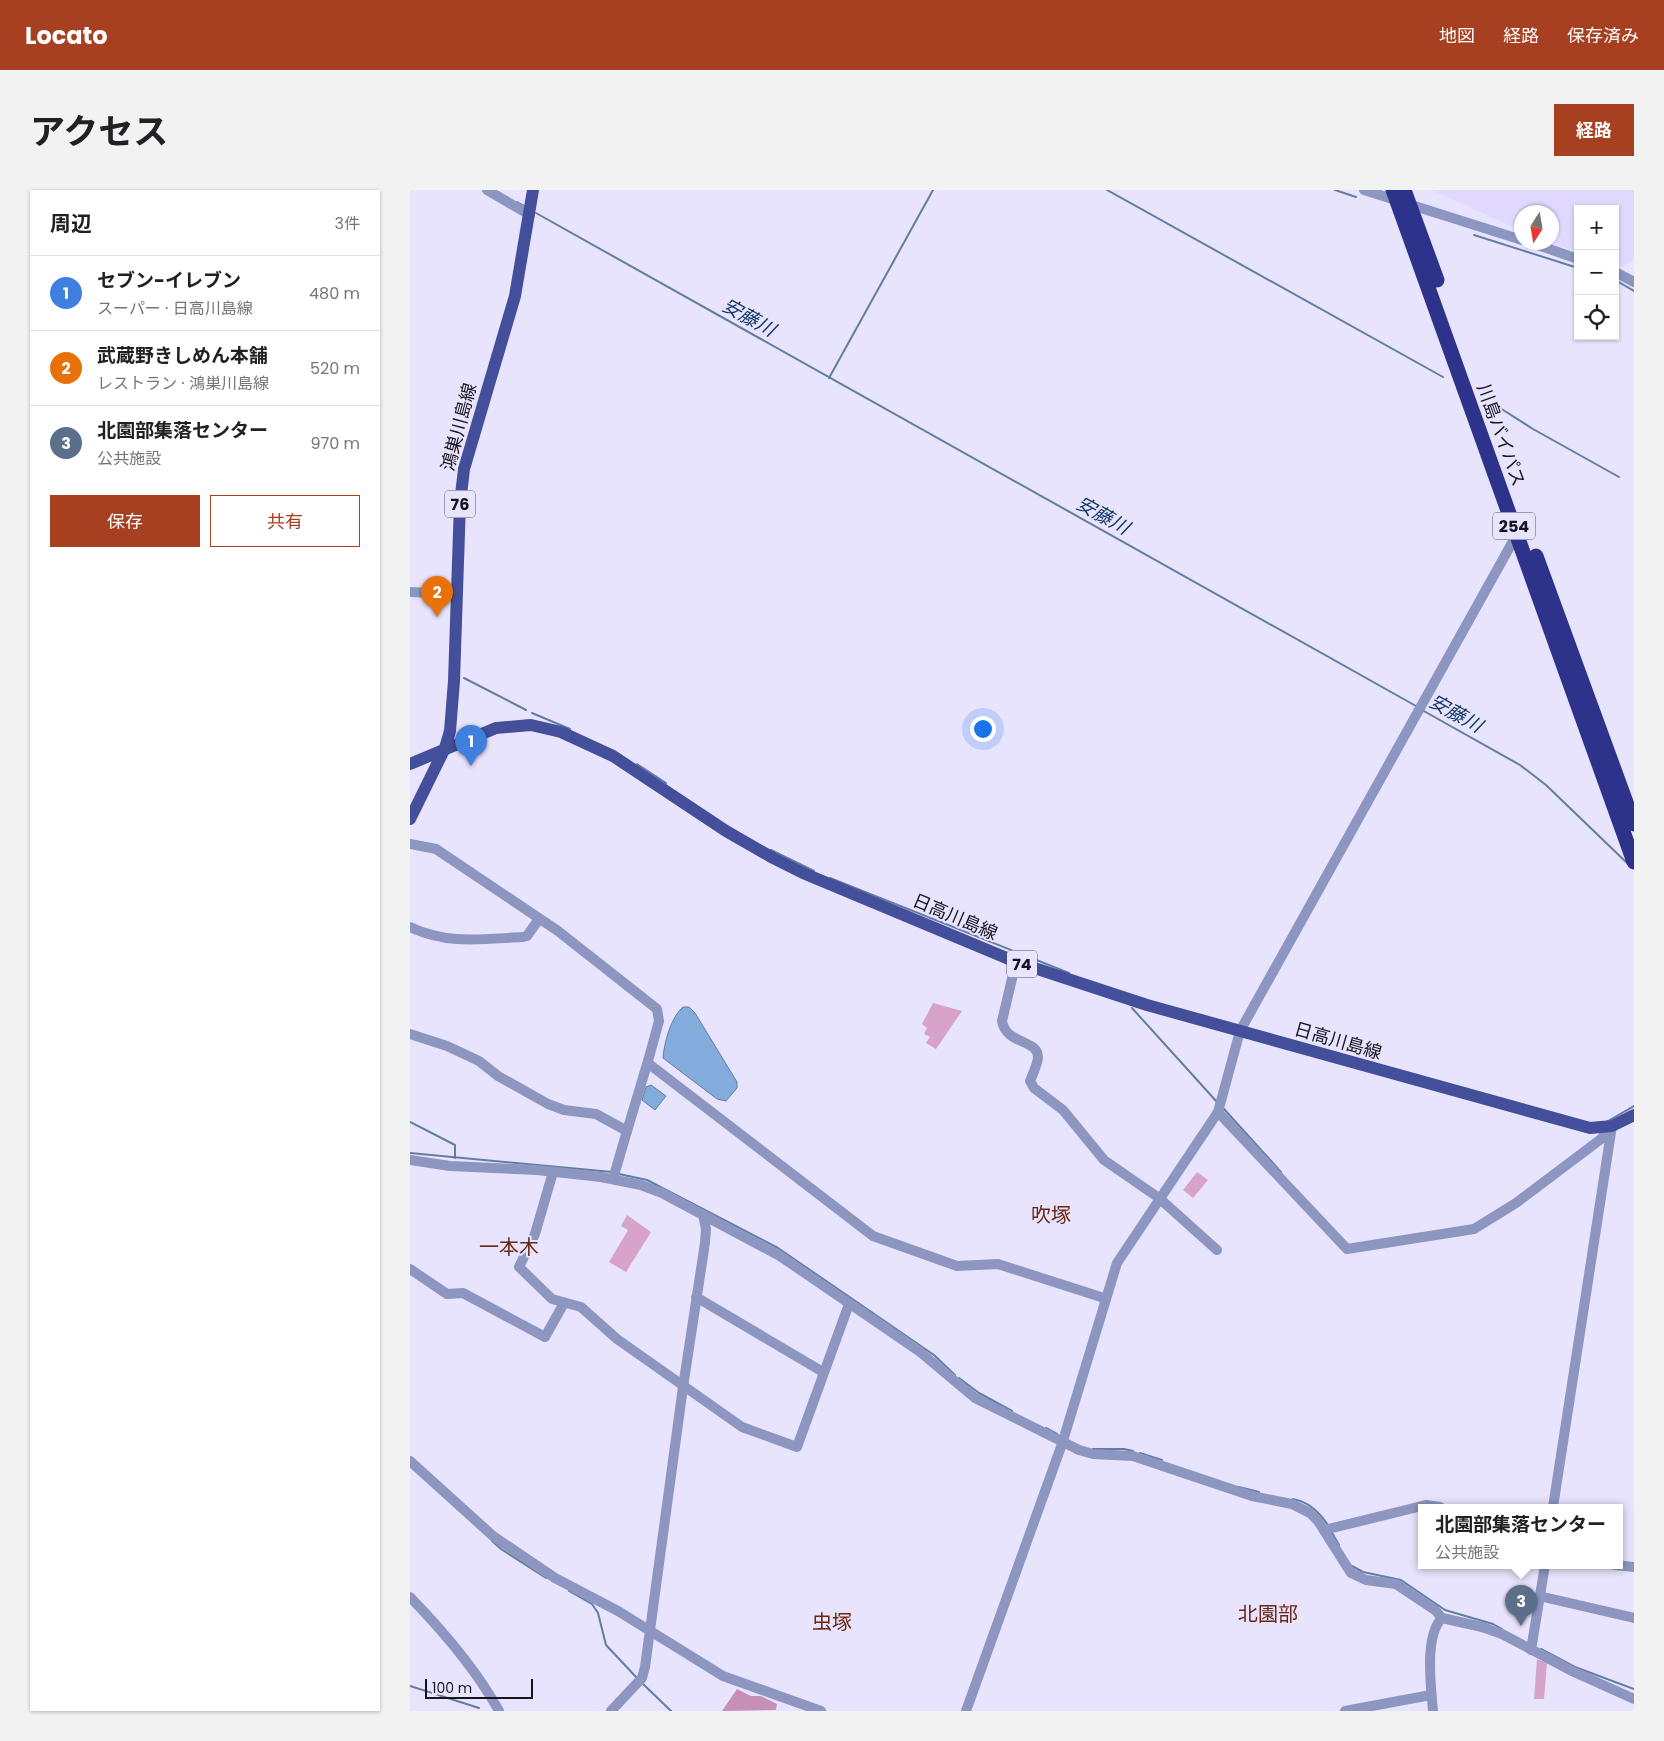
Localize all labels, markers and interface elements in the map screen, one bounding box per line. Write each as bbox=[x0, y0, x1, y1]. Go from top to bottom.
text: Locato bbox=[25, 19, 108, 52]
text: 地図 bbox=[1439, 23, 1475, 48]
text: 経路 bbox=[1503, 23, 1539, 48]
text: 保存済み bbox=[1567, 23, 1639, 48]
button: 経路 bbox=[1554, 104, 1634, 156]
text: アクセス bbox=[30, 107, 168, 156]
north arrow bbox=[1514, 205, 1559, 250]
map controls bbox=[1574, 205, 1619, 340]
button: + bbox=[1574, 205, 1619, 250]
text: 周辺 bbox=[50, 209, 92, 238]
text: 3件 bbox=[335, 212, 360, 235]
button: − bbox=[1574, 250, 1619, 295]
text: セブン-イレブン bbox=[97, 267, 241, 294]
text: 1 bbox=[63, 282, 69, 305]
text: 480 m bbox=[309, 282, 360, 305]
water label: 安藤川 bbox=[717, 292, 782, 344]
button: locate bbox=[1574, 295, 1619, 340]
text: スーパー · 日高川島線 bbox=[97, 297, 253, 320]
text: 武蔵野きしめん本舗 bbox=[97, 342, 268, 369]
text: 2 bbox=[61, 357, 71, 380]
text: 520 m bbox=[310, 357, 360, 380]
text: レストラン · 鴻巣川島線 bbox=[97, 372, 269, 395]
street label: 鴻巣川島線 bbox=[435, 380, 482, 474]
street label: 川島バイパス bbox=[1471, 380, 1532, 490]
text: 北園部集落センター bbox=[97, 417, 268, 444]
text: 3 bbox=[61, 432, 71, 455]
text: 970 m bbox=[310, 432, 360, 455]
text: 公共施設 bbox=[97, 447, 161, 470]
road number: 76 bbox=[445, 490, 475, 518]
water label: 安藤川 bbox=[1071, 490, 1136, 542]
button: 保存 bbox=[50, 495, 200, 547]
button: 共有 bbox=[210, 495, 360, 547]
road number: 254 bbox=[1493, 512, 1535, 540]
pin: 2 bbox=[421, 576, 453, 617]
water label: 安藤川 bbox=[1424, 688, 1489, 740]
your location bbox=[970, 716, 996, 742]
pin: 1 bbox=[455, 725, 487, 766]
street label: 日高川島線 bbox=[909, 887, 1002, 946]
road number: 74 bbox=[1007, 951, 1037, 978]
street label: 日高川島線 bbox=[1291, 1016, 1385, 1065]
district label: 吹塚 bbox=[1031, 1201, 1071, 1229]
district label: 一本木 bbox=[479, 1233, 539, 1261]
popup bbox=[1418, 1504, 1623, 1569]
text: 北園部集落センター bbox=[1435, 1511, 1606, 1538]
text: 公共施設 bbox=[1435, 1541, 1499, 1564]
pin: 3 bbox=[1505, 1585, 1537, 1626]
district label: 北園部 bbox=[1238, 1600, 1298, 1628]
district label: 虫塚 bbox=[812, 1608, 852, 1636]
scale bar bbox=[425, 1676, 532, 1699]
text: 100 m bbox=[432, 1678, 472, 1698]

